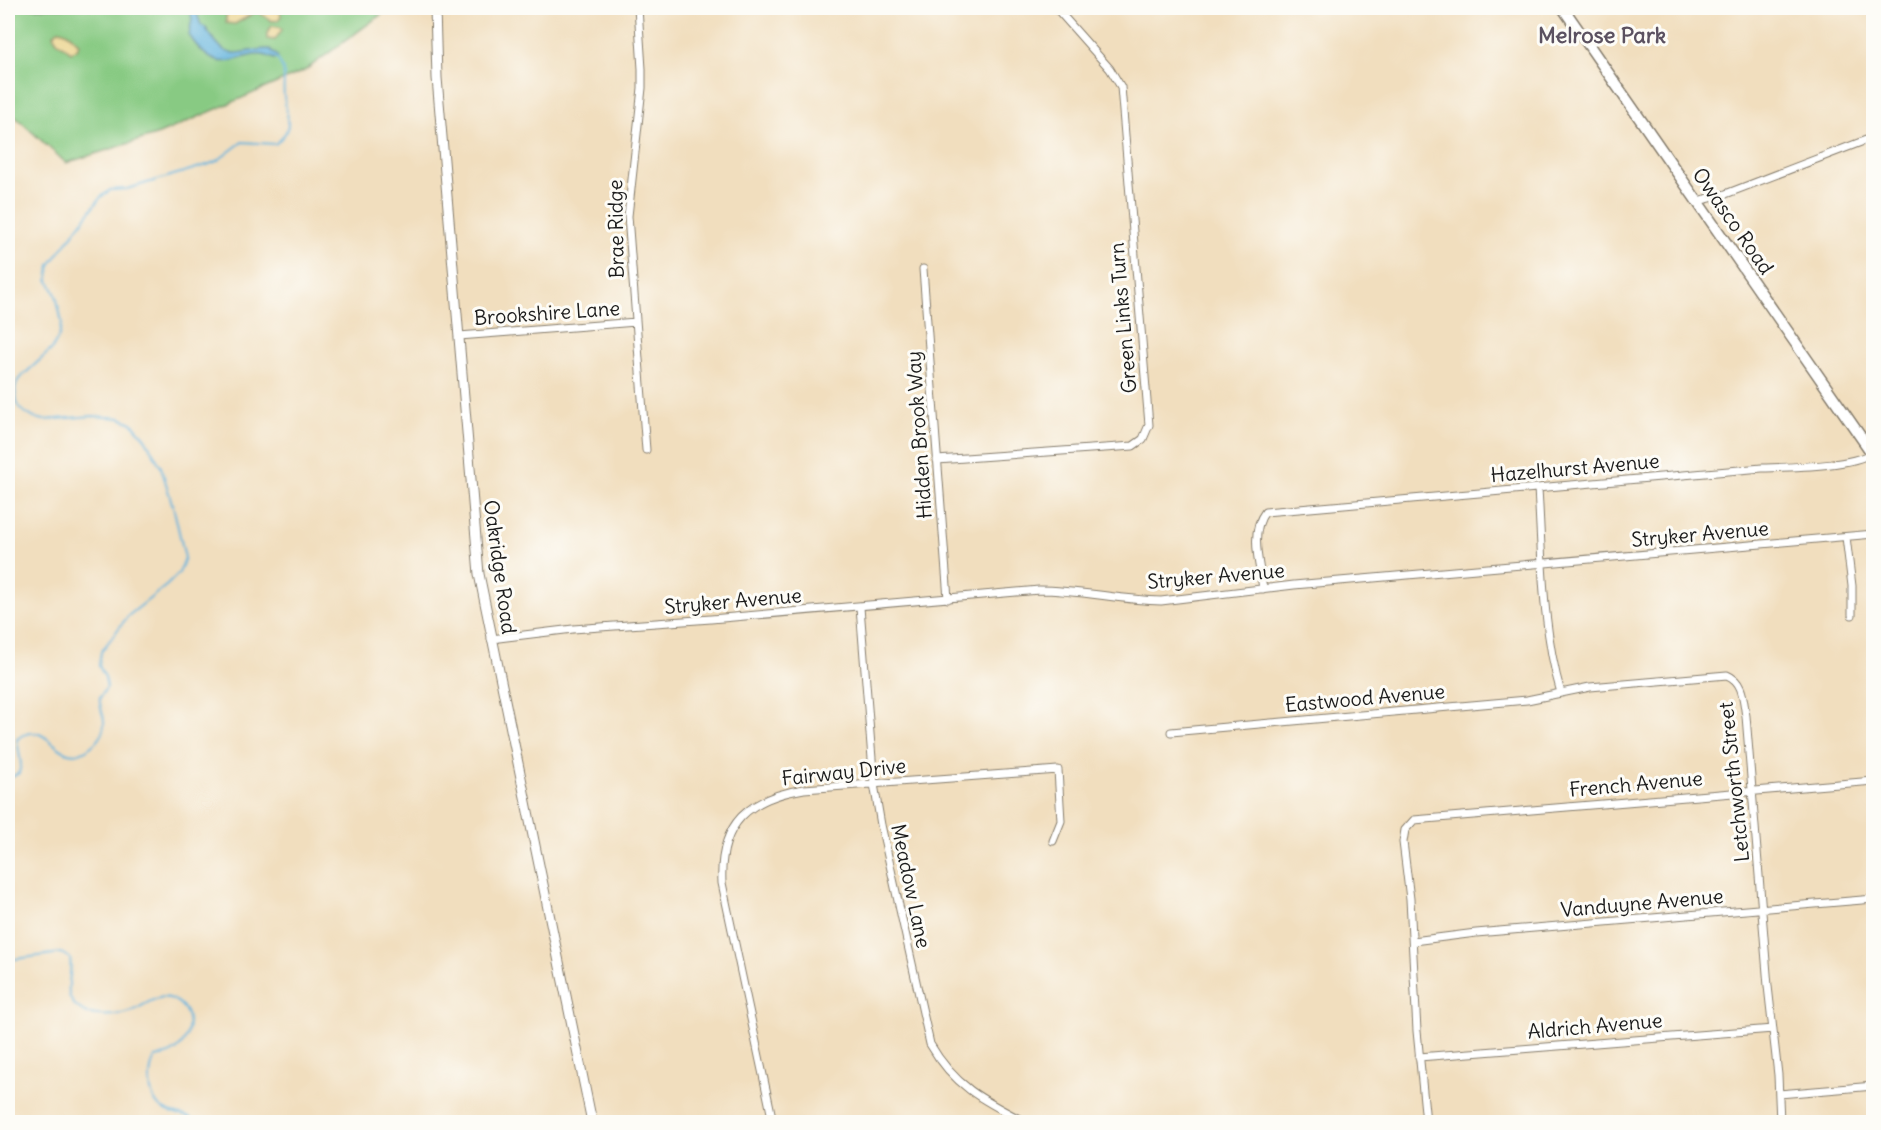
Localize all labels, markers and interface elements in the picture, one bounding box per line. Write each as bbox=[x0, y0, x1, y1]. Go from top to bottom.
district label: Melrose Park bbox=[1538, 21, 1666, 49]
street label: Owasco Road bbox=[1687, 163, 1780, 279]
street label: Brae Ridge bbox=[602, 179, 629, 279]
street label: Green Links Turn bbox=[1103, 242, 1142, 395]
street label: Brookshire Lane bbox=[473, 295, 621, 330]
street label: Hidden Brook Way bbox=[900, 350, 937, 520]
street label: Hazelhurst Avenue bbox=[1490, 448, 1660, 487]
street label: Oakridge Road bbox=[479, 498, 522, 636]
street label: Stryker Avenue bbox=[1630, 515, 1770, 552]
street label: Stryker Avenue bbox=[1146, 557, 1286, 594]
street label: Stryker Avenue bbox=[663, 582, 803, 619]
street label: Eastwood Avenue bbox=[1284, 678, 1446, 717]
street label: Letchworth Street bbox=[1713, 700, 1754, 863]
street label: Fairway Drive bbox=[781, 753, 907, 790]
street label: French Avenue bbox=[1568, 765, 1704, 802]
street label: Meadow Lane bbox=[886, 822, 937, 950]
street label: Vanduyne Avenue bbox=[1559, 883, 1725, 922]
street label: Aldrich Avenue bbox=[1526, 1007, 1663, 1044]

